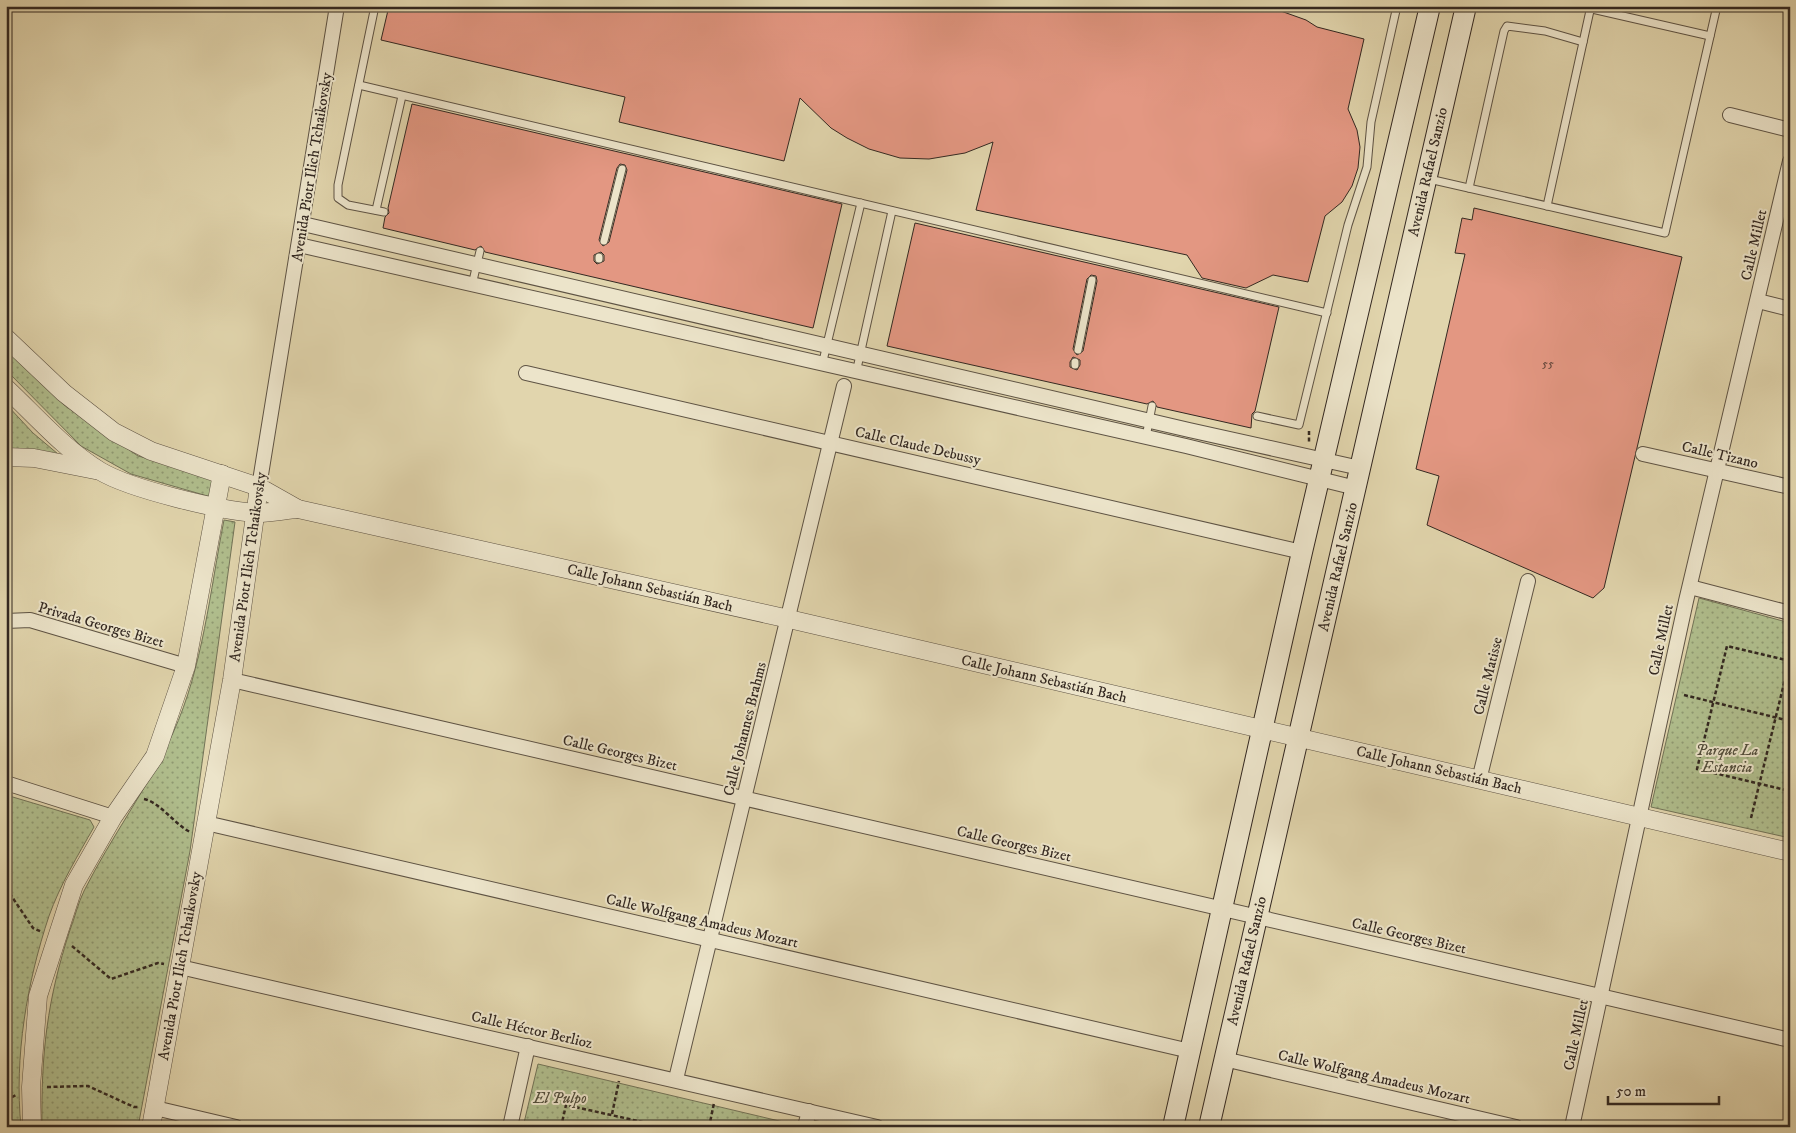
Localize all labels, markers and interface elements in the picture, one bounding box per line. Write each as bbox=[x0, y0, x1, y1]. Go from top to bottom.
street label: Avenida Piotr Ilich Tchaikovsky bbox=[288, 70, 336, 263]
street label: Avenida Rafael Sanzio bbox=[1404, 106, 1452, 238]
street label: Calle Millet bbox=[1737, 207, 1771, 282]
house number: 55 bbox=[1542, 356, 1554, 371]
street label: Calle Claude Debussy bbox=[853, 422, 984, 470]
street label: Calle Tizano bbox=[1680, 437, 1760, 473]
street label: Avenida Piotr Ilich Tchaikovsky bbox=[225, 470, 271, 663]
street label: Avenida Rafael Sanzio bbox=[1314, 501, 1362, 633]
street label: Calle Johann Sebastián Bach bbox=[565, 560, 735, 616]
street label: Privada Georges Bizet bbox=[36, 598, 166, 652]
street label: Calle Millet bbox=[1644, 602, 1678, 677]
street label: Calle Matisse bbox=[1469, 635, 1507, 717]
street label: Calle Johann Sebastián Bach bbox=[959, 651, 1129, 707]
street label: Calle Johannes Brahms bbox=[719, 660, 771, 798]
street label: Calle Georges Bizet bbox=[561, 731, 679, 775]
park label: Parque La Estancia bbox=[1696, 741, 1758, 777]
street label: Calle Johann Sebastián Bach bbox=[1354, 742, 1524, 798]
street label: Calle Georges Bizet bbox=[955, 822, 1073, 866]
street label: Avenida Piotr Ilich Tchaikovsky bbox=[154, 869, 206, 1062]
street label: Calle Wolfgang Amadeus Mozart bbox=[604, 890, 800, 952]
street label: Avenida Rafael Sanzio bbox=[1223, 895, 1271, 1027]
street label: Calle Georges Bizet bbox=[1350, 914, 1468, 958]
street label: Calle Millet bbox=[1559, 997, 1593, 1072]
street label: Calle Héctor Berlioz bbox=[469, 1007, 595, 1053]
street label: Calle Wolfgang Amadeus Mozart bbox=[1276, 1046, 1472, 1108]
scale bar bbox=[1608, 1073, 1720, 1105]
text: 50 m bbox=[1616, 1082, 1646, 1101]
park label: El Pulpo bbox=[532, 1089, 587, 1108]

